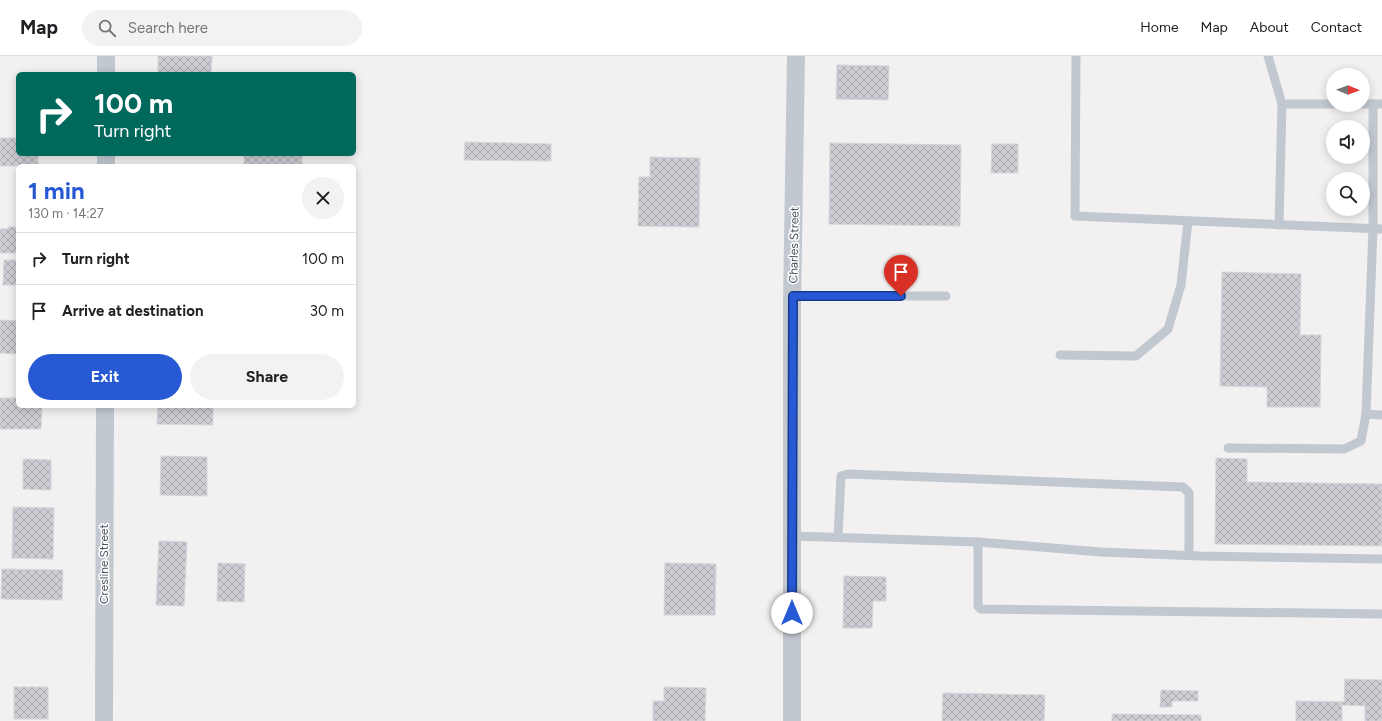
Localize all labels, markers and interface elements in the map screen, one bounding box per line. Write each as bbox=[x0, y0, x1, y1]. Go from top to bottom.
search box bbox=[82, 10, 362, 46]
text: Map bbox=[20, 16, 58, 39]
icon: search bbox=[96, 17, 118, 39]
text: Search here bbox=[128, 19, 208, 37]
text: Home bbox=[1140, 19, 1179, 36]
text: Map bbox=[1201, 19, 1228, 36]
text: About bbox=[1250, 19, 1289, 36]
text: Contact bbox=[1311, 19, 1362, 36]
north arrow bbox=[1326, 68, 1370, 112]
map controls bbox=[1326, 68, 1370, 216]
text: 100 m bbox=[94, 86, 173, 120]
icon: right bbox=[28, 88, 80, 140]
text: Turn right bbox=[94, 120, 171, 142]
button: sound bbox=[1326, 120, 1370, 164]
button: search bbox=[1326, 172, 1370, 216]
text: 1 min bbox=[28, 176, 85, 205]
button: close bbox=[302, 177, 344, 219]
text: 130 m · 14:27 bbox=[28, 206, 104, 221]
street label: Charles Street bbox=[786, 206, 802, 284]
icon: right bbox=[28, 248, 50, 270]
text: Turn right bbox=[62, 250, 130, 268]
text: 100 m bbox=[302, 250, 344, 268]
pin bbox=[884, 255, 918, 296]
icon: arrive bbox=[890, 261, 912, 283]
icon: arrive bbox=[28, 300, 50, 322]
text: Arrive at destination bbox=[62, 302, 203, 320]
text: 30 m bbox=[310, 302, 344, 320]
button: Exit bbox=[28, 354, 182, 400]
button: Share bbox=[190, 354, 344, 400]
street label: Cresline Street bbox=[97, 523, 111, 604]
position arrow bbox=[771, 592, 813, 634]

